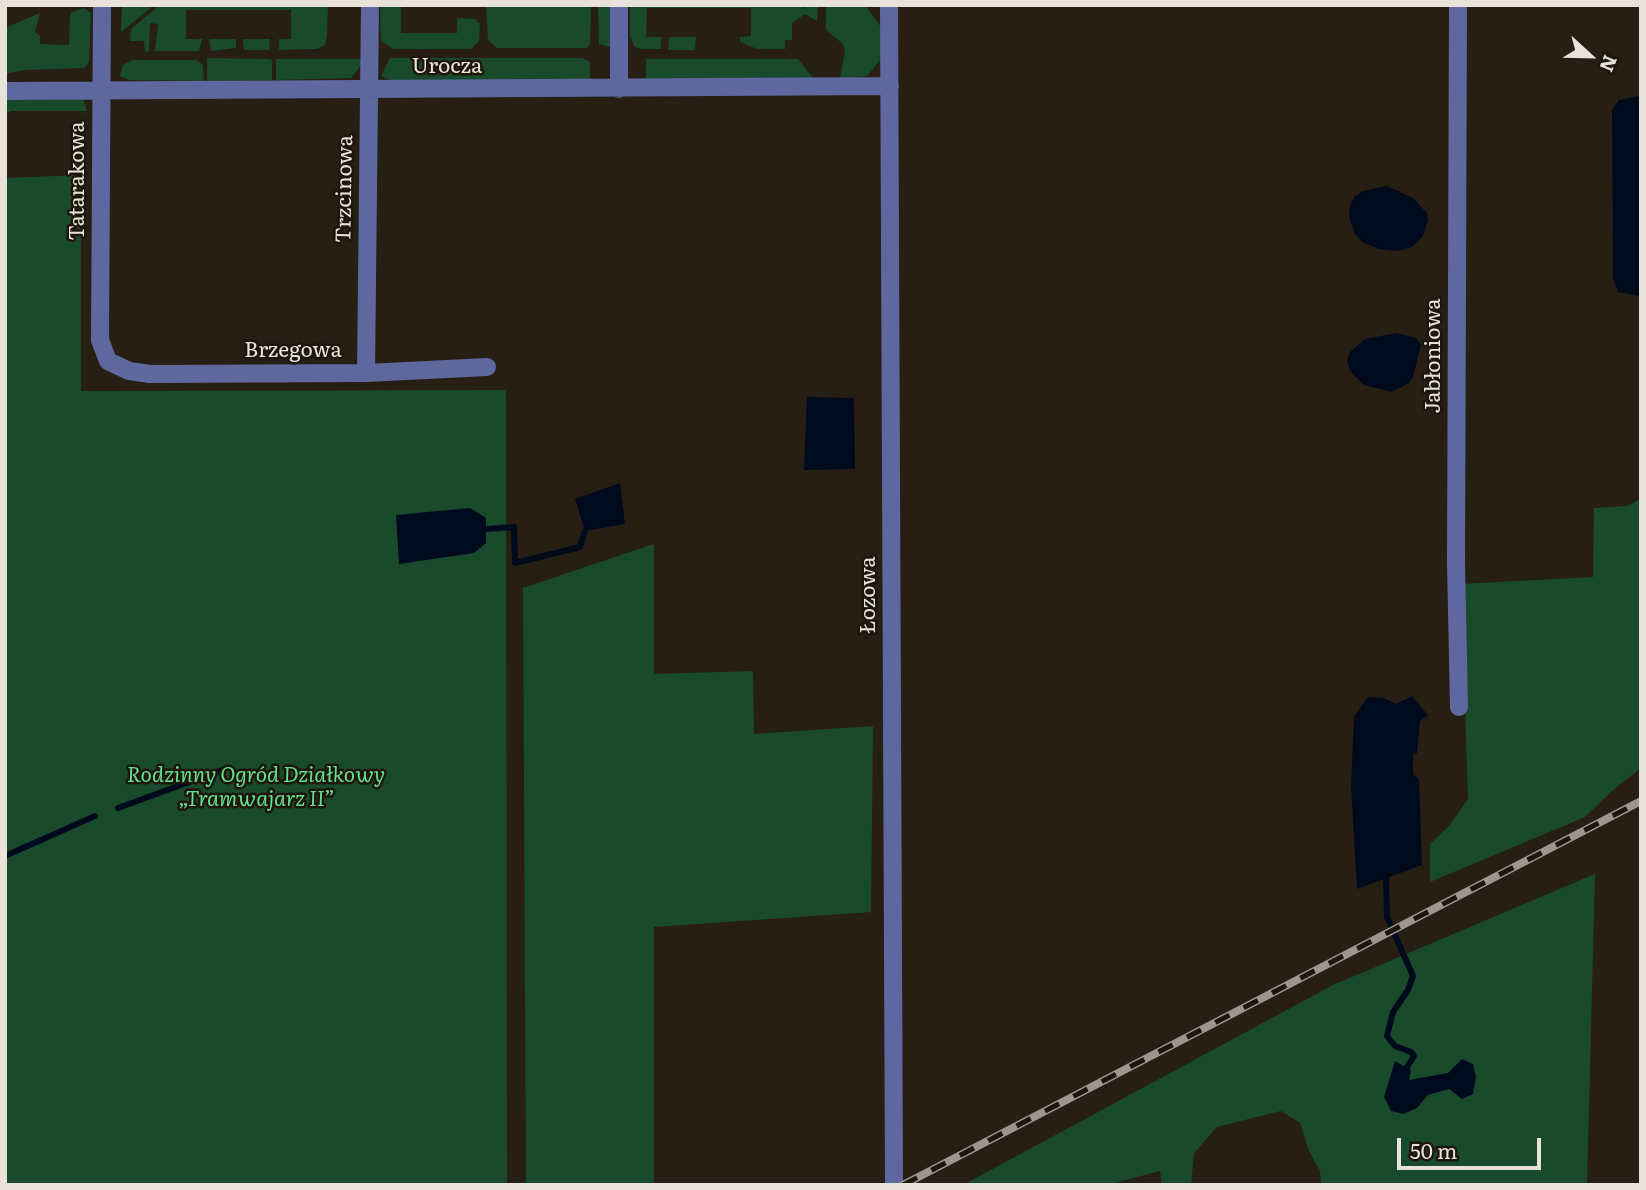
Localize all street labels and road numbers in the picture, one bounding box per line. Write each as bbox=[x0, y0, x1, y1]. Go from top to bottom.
street label: Urocza bbox=[412, 54, 482, 80]
street label: Tatarakowa bbox=[65, 121, 91, 241]
street label: Trzcinowa bbox=[331, 135, 359, 243]
street label: Jabłoniowa bbox=[1421, 298, 1447, 414]
street label: Brzegowa bbox=[244, 338, 342, 364]
street label: Łozowa bbox=[856, 556, 882, 634]

